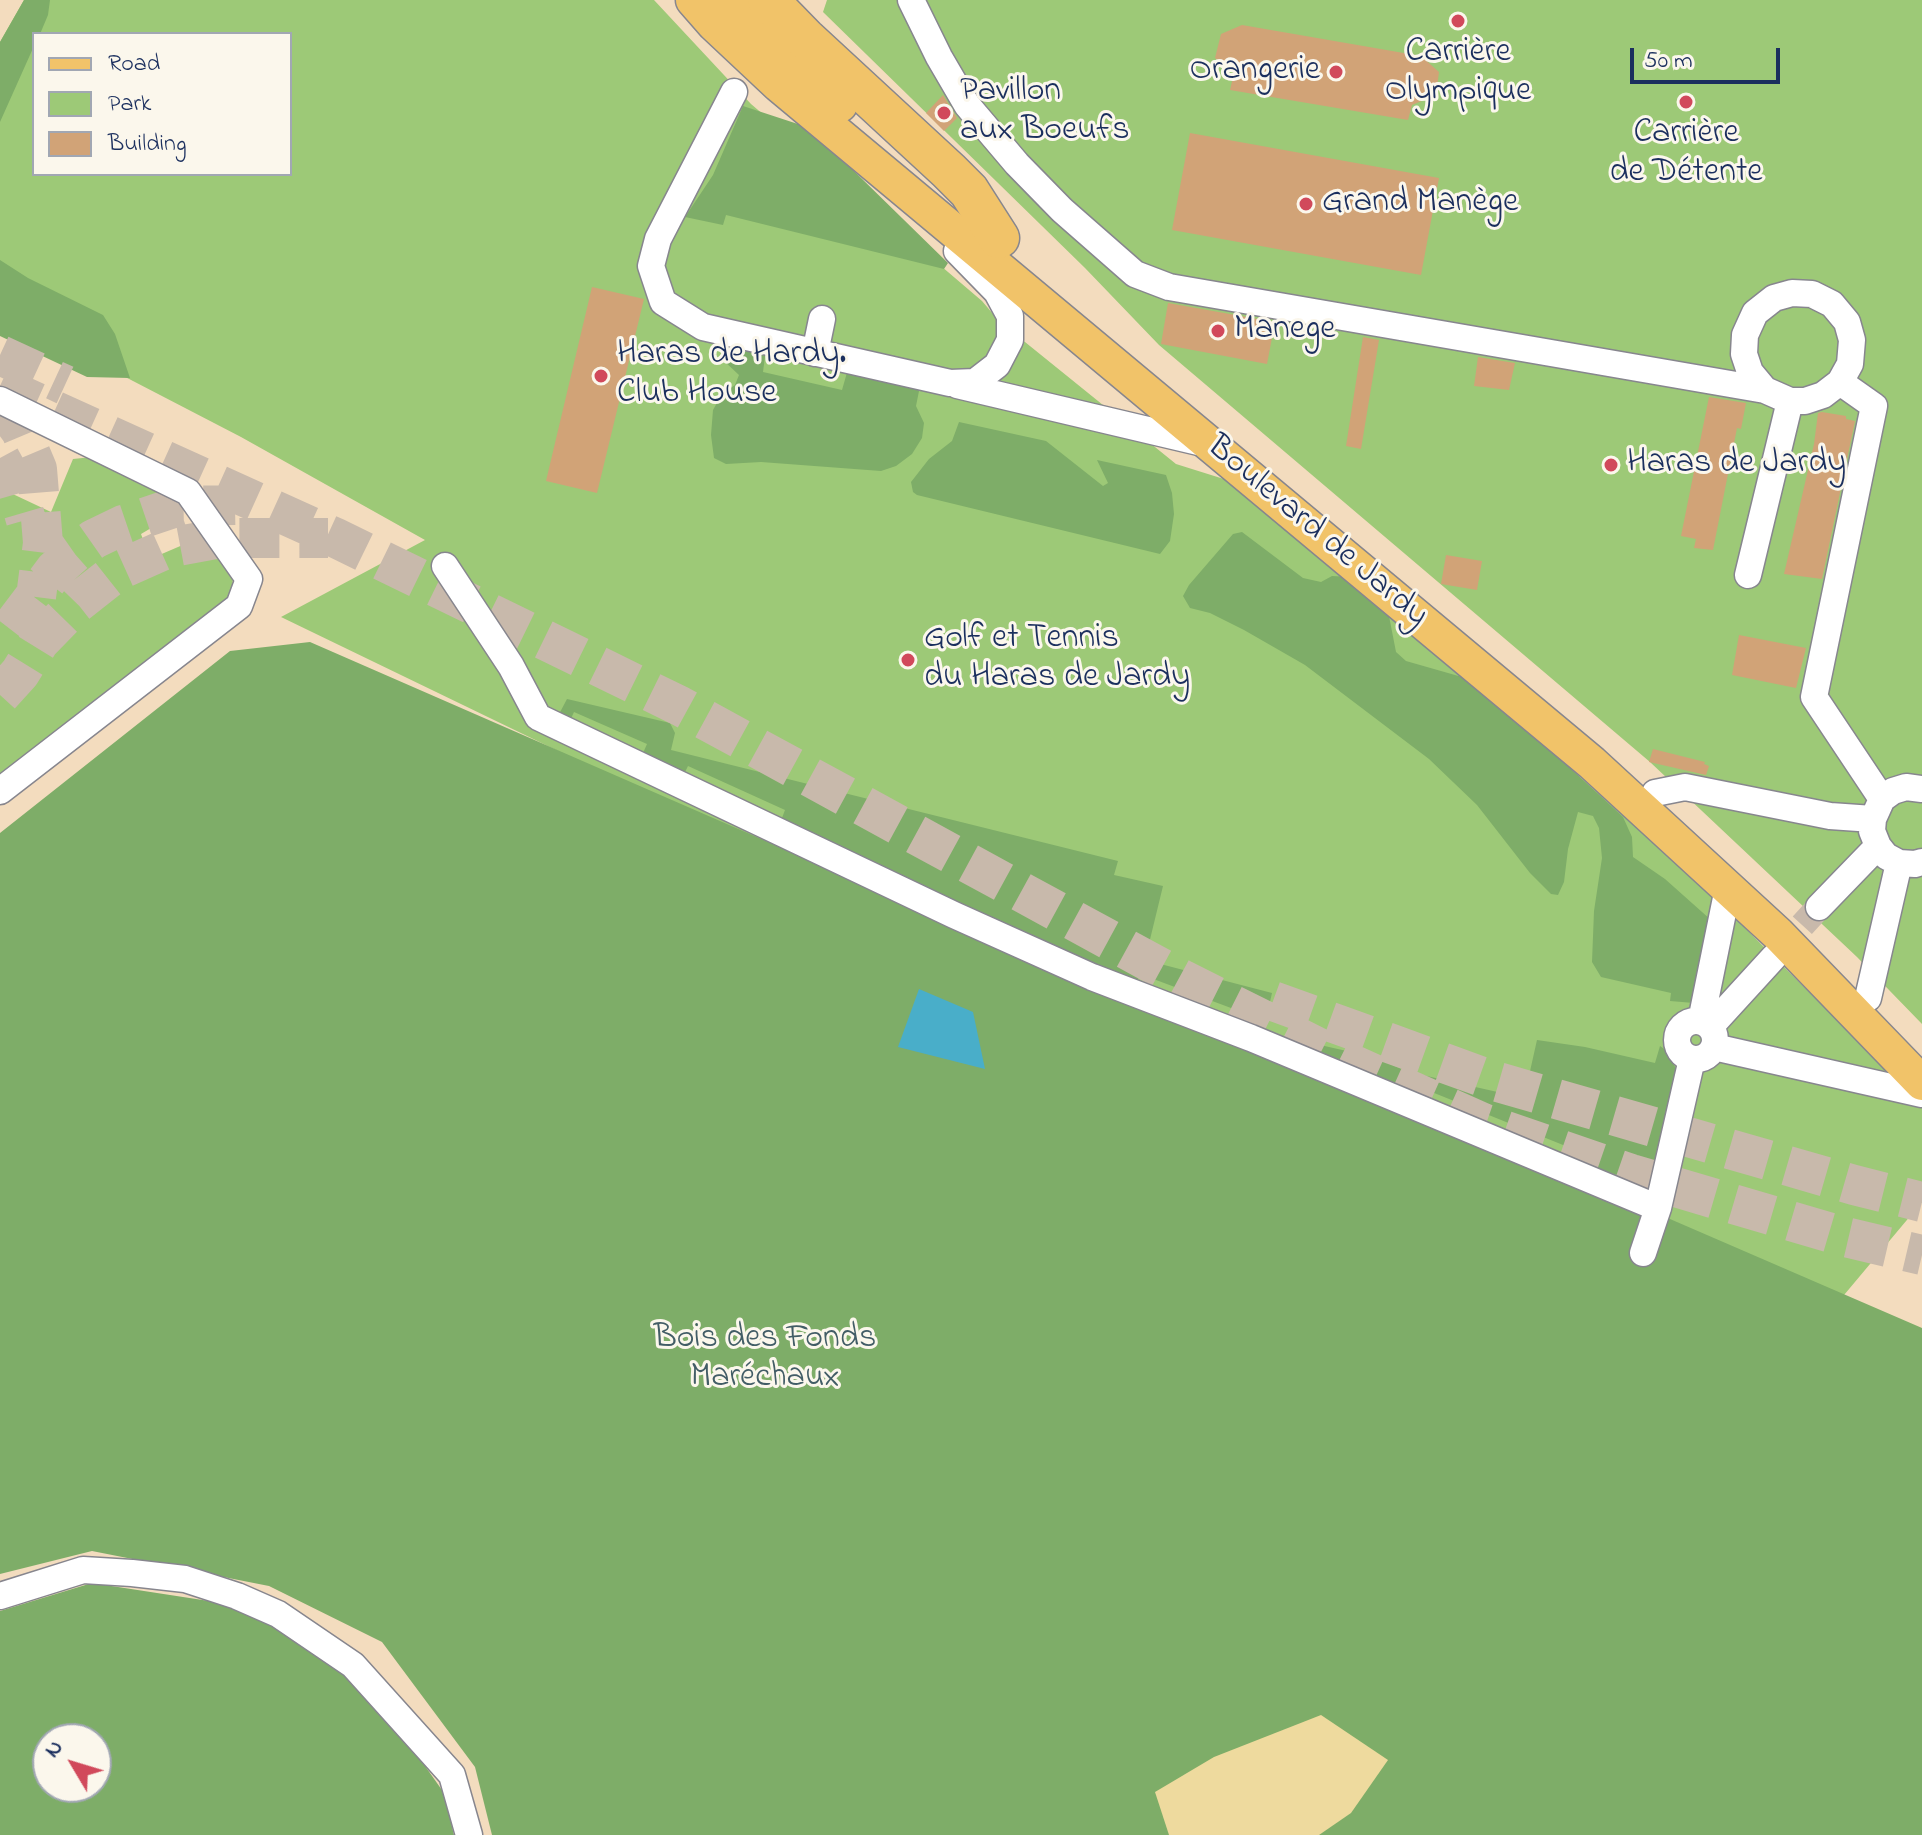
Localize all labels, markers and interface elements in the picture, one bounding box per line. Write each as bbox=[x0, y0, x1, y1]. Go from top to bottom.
marker: Carrière Olympique bbox=[1449, 12, 1467, 30]
legend bbox=[32, 32, 292, 176]
scale bar bbox=[1634, 32, 1784, 82]
place label: Carrière Olympique bbox=[1385, 34, 1531, 114]
text: 50 m bbox=[1644, 44, 1693, 79]
text: Road bbox=[108, 47, 160, 82]
place label: Orangerie bbox=[1190, 52, 1320, 92]
marker: Orangerie bbox=[1327, 63, 1345, 81]
place label: Pavillon aux Boeufs bbox=[960, 73, 1130, 152]
text: Park bbox=[108, 87, 151, 122]
marker: Carrière de Détente bbox=[1677, 93, 1695, 111]
marker: Pavillon aux Boeufs bbox=[935, 104, 953, 122]
place label: Carrière de Détente bbox=[1609, 115, 1763, 194]
text: Building bbox=[108, 127, 187, 162]
place label: Grand Manège bbox=[1322, 184, 1518, 224]
marker: Grand Manège bbox=[1297, 195, 1315, 213]
place label: Manege bbox=[1234, 311, 1336, 351]
marker: Manege bbox=[1209, 322, 1227, 340]
place label: Haras de Hardy. Club House bbox=[617, 336, 846, 416]
marker: Haras de Hardy. Club House bbox=[592, 367, 610, 385]
street label: Boulevard de Jardy bbox=[1197, 428, 1435, 638]
place label: Haras de Jardy bbox=[1627, 445, 1846, 485]
marker: Haras de Jardy bbox=[1602, 456, 1620, 474]
place label: Golf et Tennis du Haras de Jardy bbox=[924, 620, 1190, 700]
marker: Golf et Tennis du Haras de Jardy bbox=[899, 651, 917, 669]
park label: Bois des Fonds Maréchaux bbox=[654, 1320, 876, 1400]
north arrow bbox=[32, 1723, 112, 1803]
text: N bbox=[37, 1734, 72, 1765]

